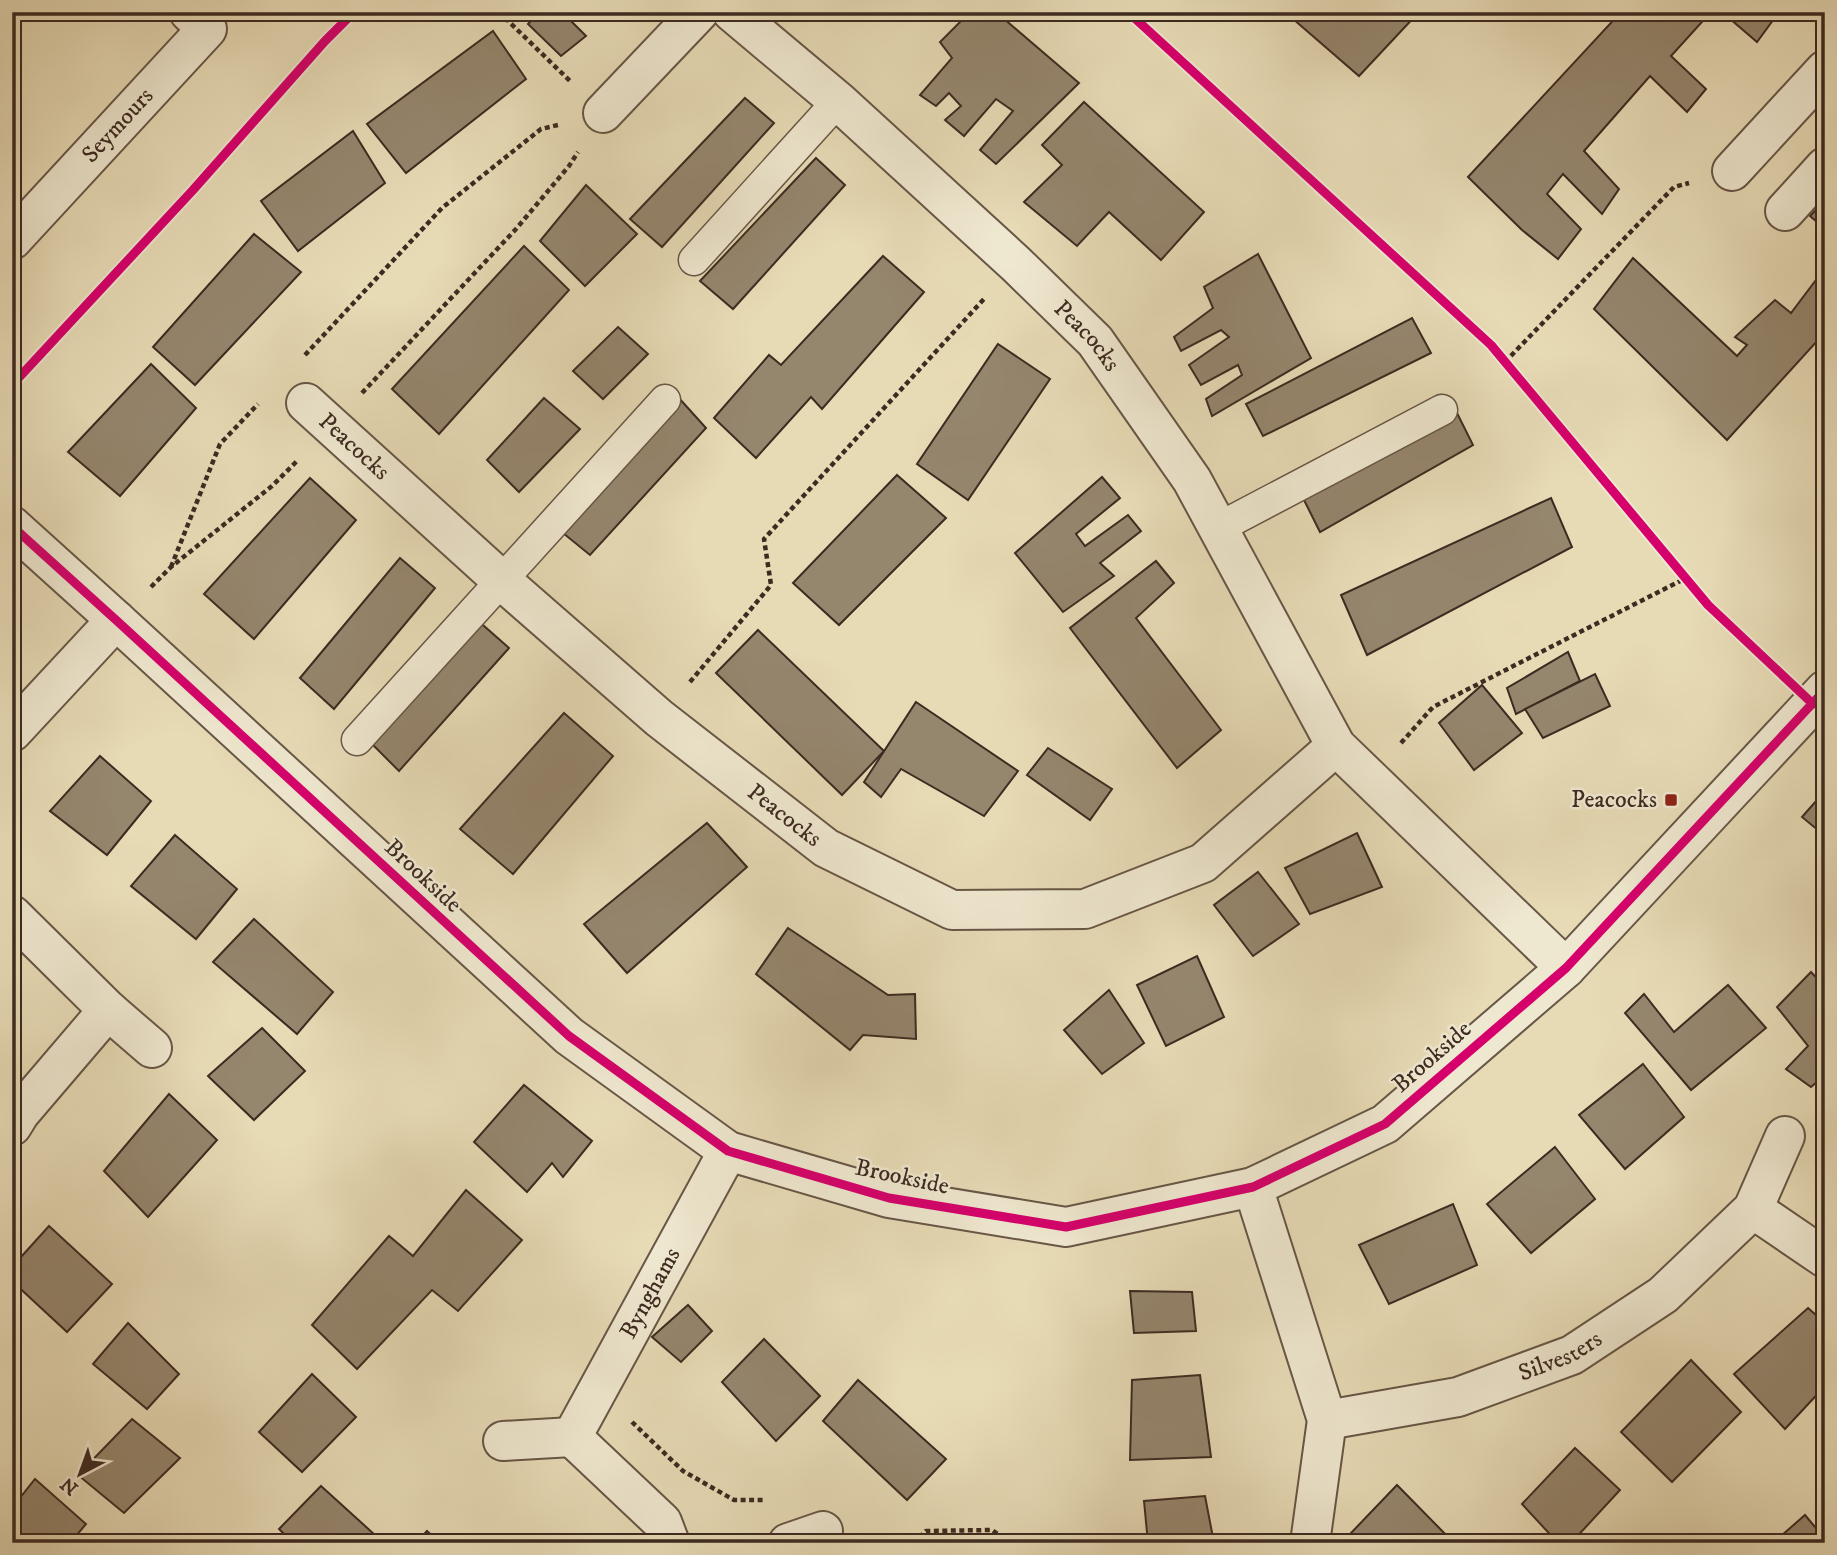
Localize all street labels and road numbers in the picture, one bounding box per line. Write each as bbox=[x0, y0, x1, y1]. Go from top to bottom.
street label: Seymours bbox=[76, 81, 160, 169]
street label: Peacocks bbox=[1047, 294, 1127, 377]
street label: Peacocks bbox=[312, 407, 396, 487]
street label: Peacocks bbox=[741, 777, 828, 854]
street label: Brookside bbox=[378, 833, 468, 919]
street label: Brookside bbox=[1386, 1014, 1478, 1100]
street label: Brookside bbox=[852, 1152, 952, 1202]
street label: Bynghams bbox=[613, 1242, 687, 1344]
street label: Silvesters bbox=[1514, 1324, 1608, 1388]

